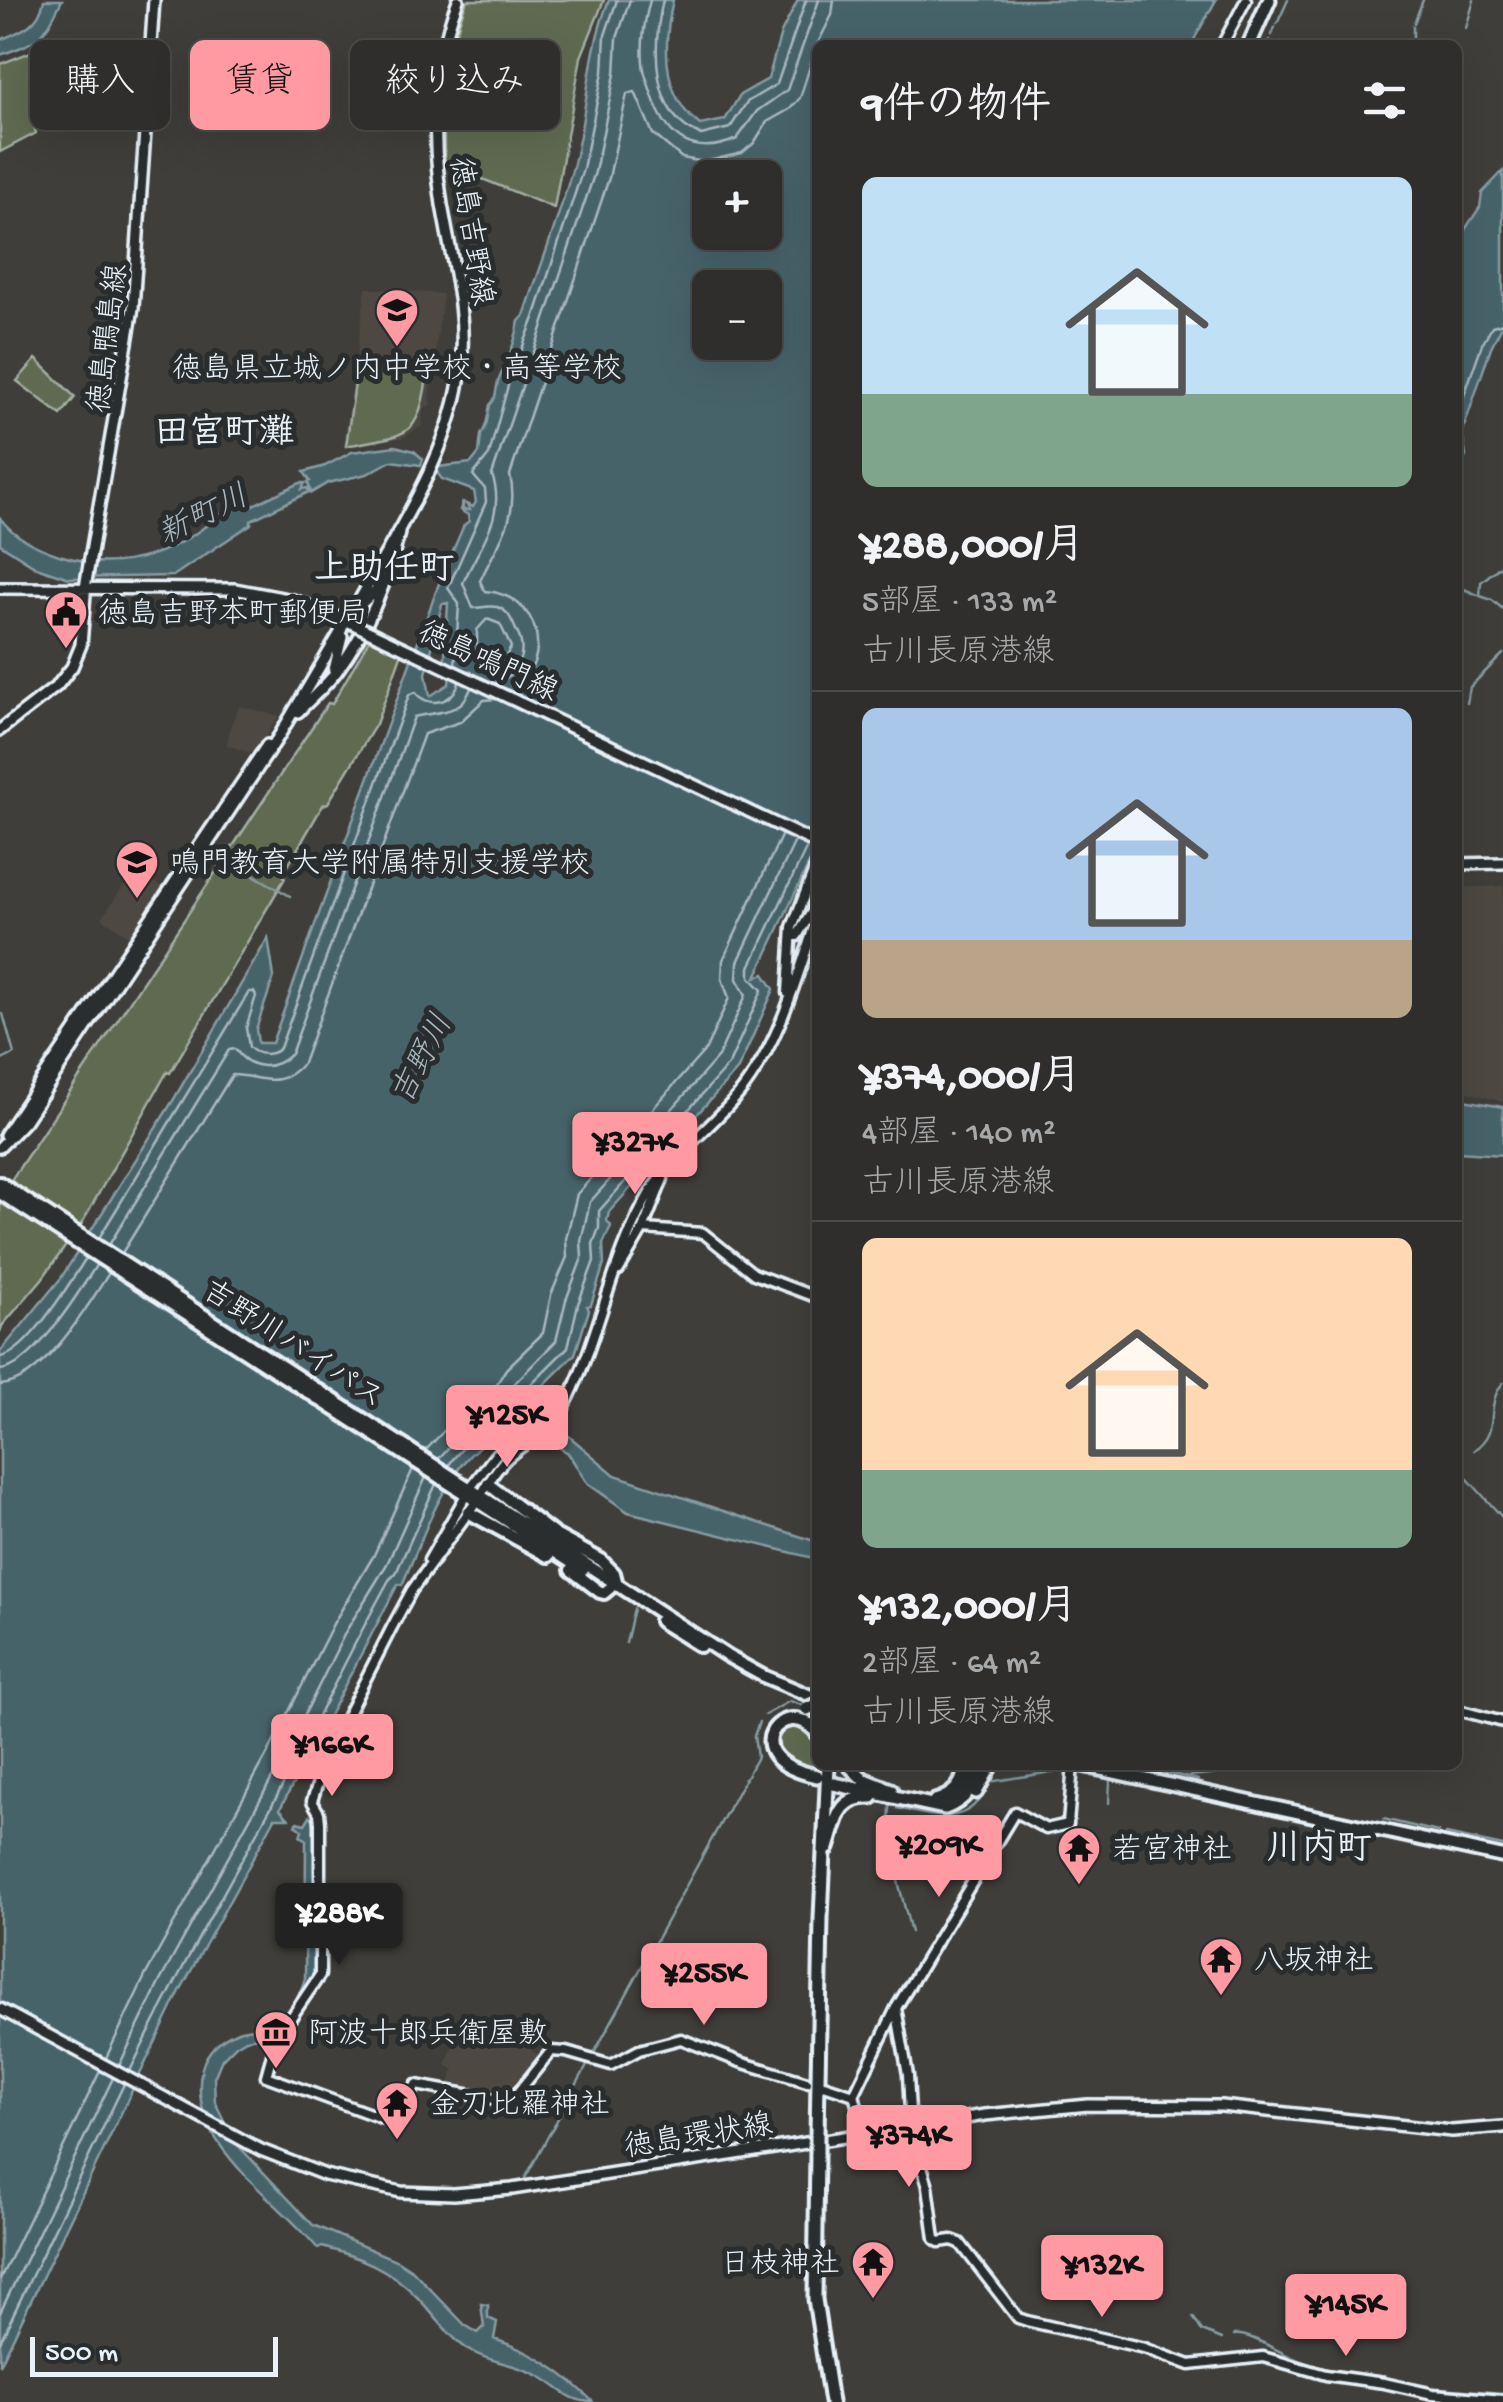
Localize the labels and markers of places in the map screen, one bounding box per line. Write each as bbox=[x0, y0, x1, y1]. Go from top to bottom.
school or university icon: 徳島県立城ノ内中学校・高等学校 bbox=[374, 287, 420, 348]
place label: 徳島県立城ノ内中学校・高等学校 bbox=[172, 352, 622, 389]
public building icon: 徳島吉野本町郵便局 bbox=[43, 589, 89, 650]
place label: 徳島吉野本町郵便局 bbox=[98, 597, 368, 634]
school or university icon: 鳴門教育大学附属特別支援学校 bbox=[114, 839, 160, 900]
place label: 鳴門教育大学附属特別支援学校 bbox=[170, 847, 590, 884]
pin: ¥327K bbox=[565, 1112, 705, 1197]
pin: ¥125K bbox=[437, 1385, 577, 1470]
pin: ¥166K bbox=[262, 1714, 402, 1799]
pin: ¥209K bbox=[869, 1815, 1009, 1900]
temple icon: 若宮神社 bbox=[1056, 1825, 1102, 1886]
place label: 若宮神社 bbox=[1112, 1833, 1232, 1870]
pin: ¥288K bbox=[269, 1883, 409, 1968]
temple icon: 八坂神社 bbox=[1198, 1936, 1244, 1997]
pin: ¥255K bbox=[634, 1943, 774, 2028]
place label: 八坂神社 bbox=[1254, 1944, 1374, 1981]
museum icon: 阿波十郎兵衛屋敷 bbox=[253, 2009, 299, 2070]
place label: 阿波十郎兵衛屋敷 bbox=[308, 2017, 548, 2054]
temple icon: 金刀比羅神社 bbox=[374, 2080, 420, 2141]
place label: 金刀比羅神社 bbox=[430, 2088, 610, 2125]
pin: ¥374K bbox=[839, 2105, 979, 2190]
pin: ¥132K bbox=[1032, 2235, 1172, 2320]
temple icon: 日枝神社 bbox=[850, 2239, 896, 2300]
place label: 日枝神社 bbox=[720, 2247, 840, 2284]
pin: ¥145K bbox=[1276, 2274, 1416, 2359]

